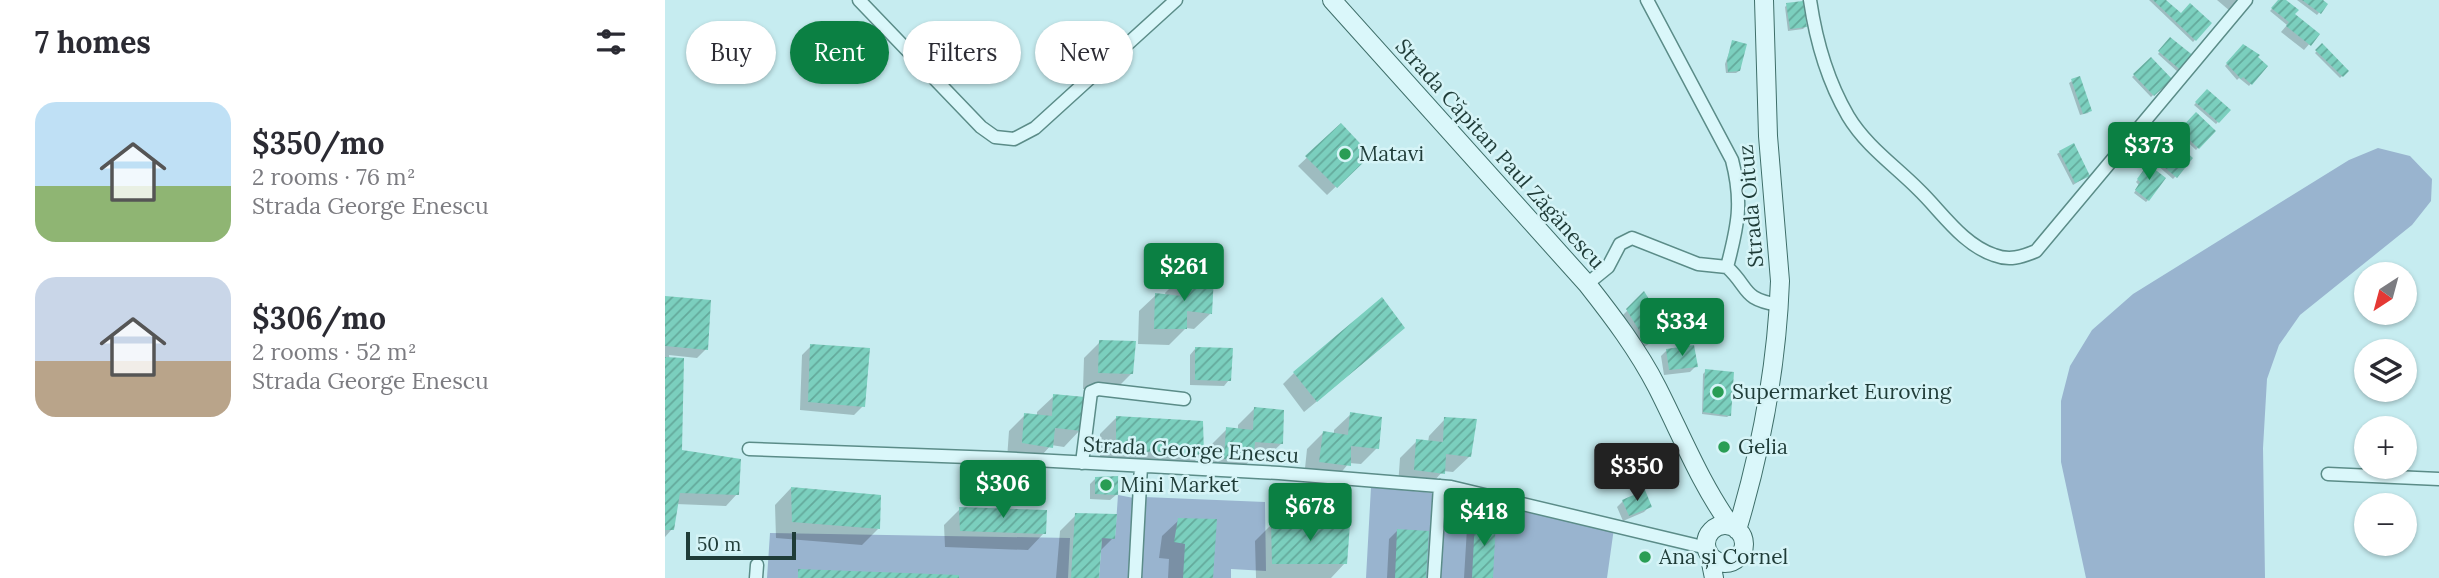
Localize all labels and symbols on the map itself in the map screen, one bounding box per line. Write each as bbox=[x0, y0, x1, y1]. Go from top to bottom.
street label: Strada Căpitan Paul Zăgănescu bbox=[1390, 33, 1611, 275]
pin: $373 bbox=[2108, 122, 2190, 182]
place label: Matavi bbox=[1359, 140, 1424, 167]
street label: Strada Oituz bbox=[1732, 144, 1769, 268]
marker: Matavi bbox=[1337, 146, 1353, 162]
pin: $261 bbox=[1143, 244, 1225, 303]
north arrow bbox=[2354, 262, 2417, 326]
pin: $334 bbox=[1641, 298, 1723, 358]
place label: Supermarket Euroving bbox=[1732, 378, 1952, 405]
marker: Supermarket Euroving bbox=[1710, 384, 1726, 400]
street label: Strada George Enescu bbox=[1082, 430, 1300, 469]
place label: Gelia bbox=[1738, 433, 1788, 460]
marker: Gelia bbox=[1716, 439, 1732, 455]
pin: $350 bbox=[1596, 444, 1678, 503]
pin: $306 bbox=[962, 461, 1044, 520]
place label: Mini Market bbox=[1120, 471, 1240, 498]
marker: Mini Market bbox=[1098, 477, 1114, 493]
pin: $678 bbox=[1269, 484, 1351, 543]
pin: $418 bbox=[1443, 489, 1525, 548]
scale bar bbox=[686, 529, 796, 561]
place label: Ana și Cornel bbox=[1658, 543, 1788, 570]
marker: Ana și Cornel bbox=[1637, 549, 1653, 565]

